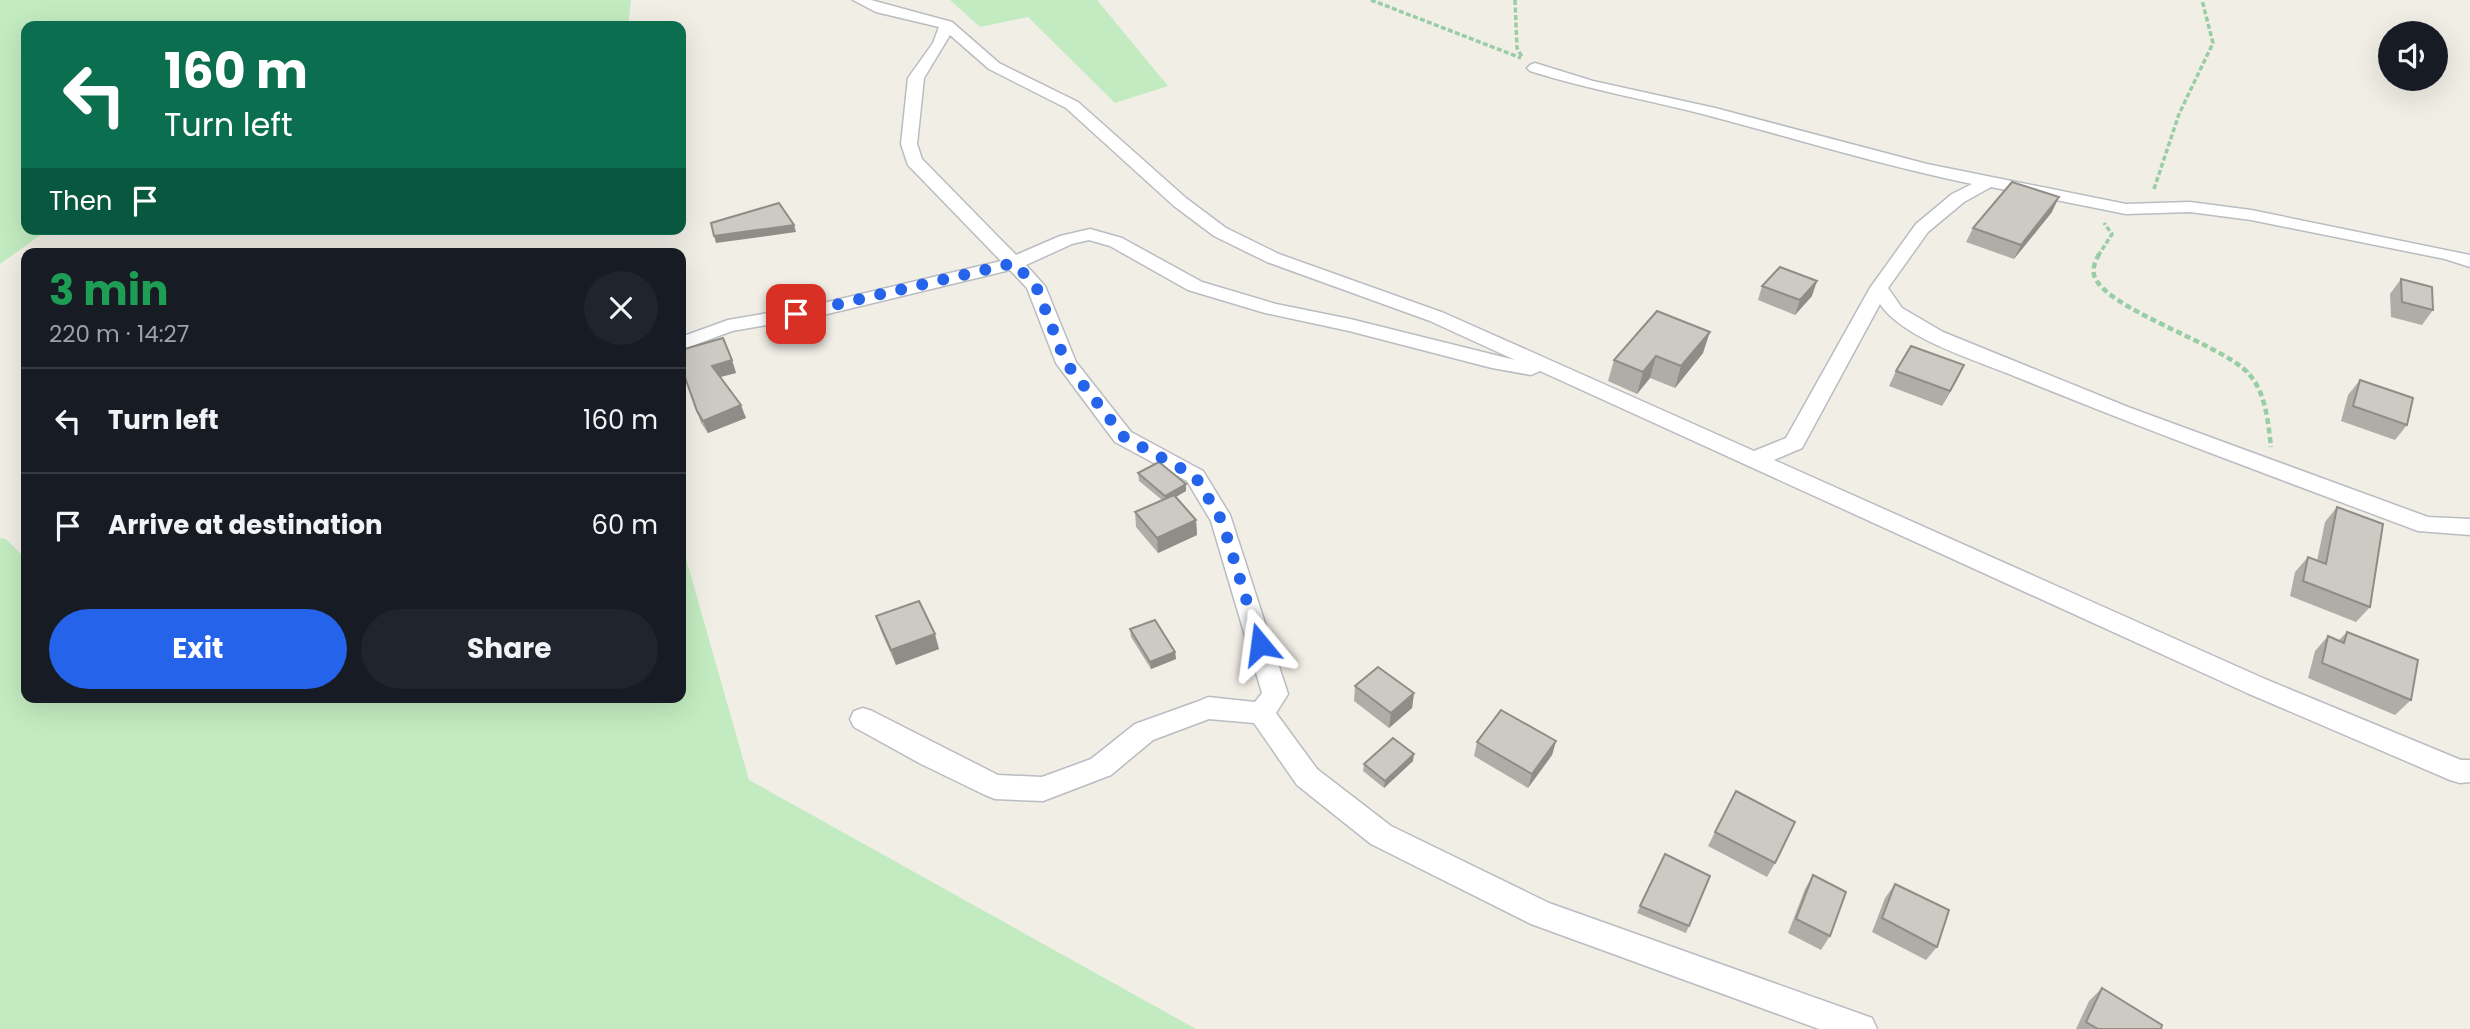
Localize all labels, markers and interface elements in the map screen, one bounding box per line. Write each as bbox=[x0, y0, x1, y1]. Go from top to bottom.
map controls bbox=[2378, 21, 2448, 91]
button: sound bbox=[2378, 21, 2448, 91]
text: 160 m bbox=[164, 37, 308, 105]
icon: left bbox=[49, 49, 140, 140]
text: Turn left bbox=[164, 102, 293, 147]
icon: arrive bbox=[126, 182, 164, 220]
text: Then bbox=[49, 183, 112, 219]
text: 3 min bbox=[49, 261, 169, 320]
button: close bbox=[584, 271, 658, 345]
pin bbox=[766, 284, 826, 344]
icon: arrive bbox=[777, 295, 815, 333]
text: 220 m · 14:27 bbox=[49, 318, 189, 350]
icon: left bbox=[49, 402, 87, 440]
text: Turn left bbox=[108, 402, 219, 438]
text: 160 m bbox=[583, 402, 658, 438]
icon: arrive bbox=[49, 507, 87, 545]
text: Arrive at destination bbox=[108, 507, 383, 543]
text: 60 m bbox=[591, 507, 658, 543]
position arrow bbox=[1223, 607, 1297, 681]
button: Exit bbox=[49, 609, 347, 689]
button: Share bbox=[361, 609, 658, 689]

